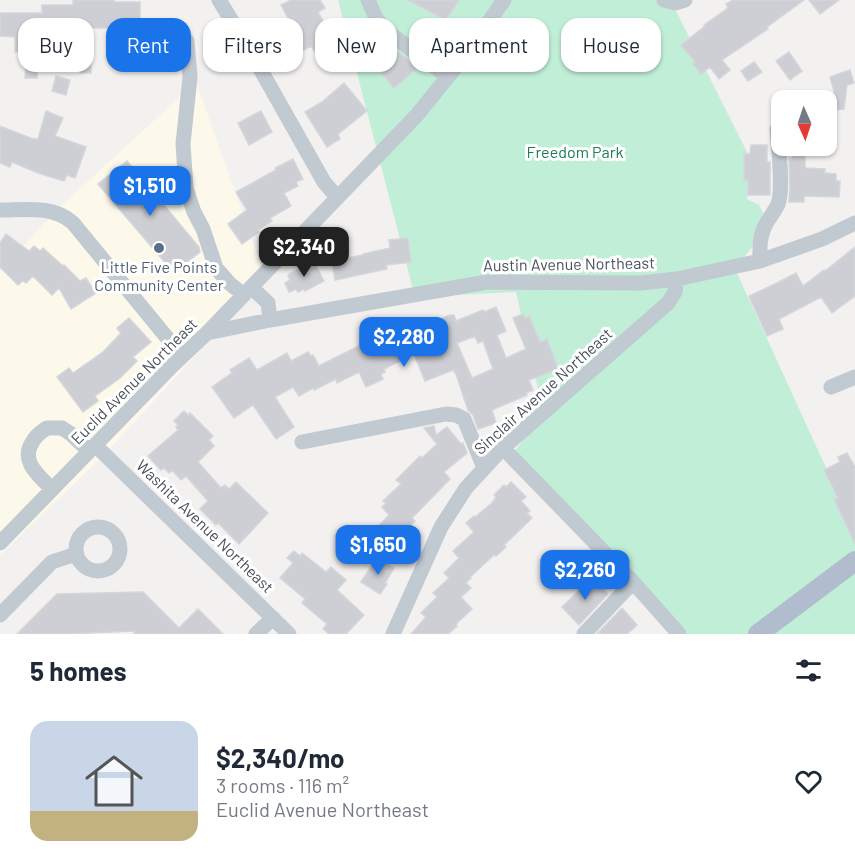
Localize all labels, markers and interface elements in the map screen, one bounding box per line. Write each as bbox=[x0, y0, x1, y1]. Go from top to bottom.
chip: Buy bbox=[18, 18, 94, 72]
chip: Rent bbox=[106, 18, 191, 72]
chip: Filters bbox=[203, 18, 303, 72]
chip: New bbox=[315, 18, 397, 72]
chip: Apartment bbox=[409, 18, 549, 72]
chip: House bbox=[561, 18, 661, 72]
north arrow bbox=[771, 90, 837, 156]
map controls bbox=[771, 90, 837, 156]
park label: Freedom Park bbox=[526, 142, 624, 161]
pin: $1,510 bbox=[101, 166, 199, 217]
text: $1,510 bbox=[124, 173, 176, 197]
pin: $2,340 bbox=[255, 227, 353, 278]
text: $2,340 bbox=[273, 234, 335, 258]
marker: Little Five Points Community Center bbox=[152, 241, 166, 255]
street label: Austin Avenue Northeast bbox=[483, 253, 655, 274]
place label: Little Five Points Community Center bbox=[94, 257, 224, 294]
street label: Euclid Avenue Northeast bbox=[67, 314, 201, 448]
pin: $2,280 bbox=[355, 317, 453, 368]
text: $2,280 bbox=[373, 324, 435, 348]
street label: Sinclair Avenue Northeast bbox=[470, 324, 616, 458]
street label: Washita Avenue Northeast bbox=[133, 455, 278, 596]
pin: $1,650 bbox=[329, 525, 427, 576]
text: $1,650 bbox=[350, 532, 406, 556]
pin: $2,260 bbox=[536, 550, 634, 601]
text: $2,260 bbox=[554, 557, 616, 581]
icon: filters bbox=[792, 654, 825, 687]
text: 5 homes bbox=[30, 655, 127, 686]
text: $2,340/mo bbox=[216, 742, 345, 773]
icon: home bbox=[78, 745, 150, 817]
icon: heart bbox=[792, 765, 825, 798]
text: 3 rooms · 116 m² bbox=[216, 773, 349, 797]
text: Euclid Avenue Northeast bbox=[216, 797, 429, 821]

